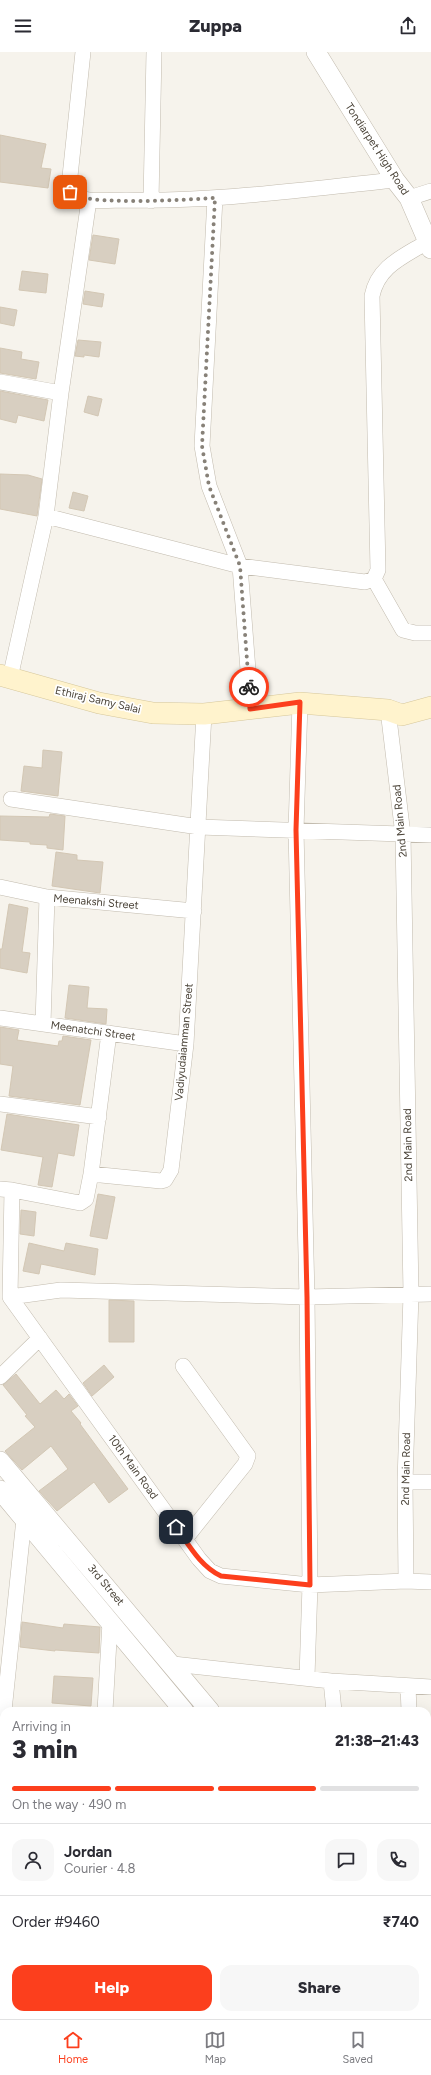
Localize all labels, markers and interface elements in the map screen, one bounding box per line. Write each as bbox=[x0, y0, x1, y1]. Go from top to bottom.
icon: menu bbox=[12, 15, 34, 37]
text: Zuppa bbox=[189, 15, 242, 37]
icon: share bbox=[397, 15, 419, 37]
street label: Tondiarpet High Road bbox=[342, 101, 412, 197]
pin bbox=[53, 175, 87, 209]
icon: bag bbox=[59, 181, 81, 203]
courier bbox=[229, 667, 269, 707]
icon: bike bbox=[238, 676, 260, 698]
street label: Ethiraj Samy Salai bbox=[54, 684, 142, 716]
street label: 2nd Main Road bbox=[390, 784, 410, 858]
street label: Meenakshi Street bbox=[53, 892, 139, 912]
street label: Vadiyudaiamman Street bbox=[172, 983, 196, 1101]
street label: Meenatchi Street bbox=[50, 1019, 136, 1043]
street label: 2nd Main Road bbox=[401, 1108, 415, 1182]
street label: 10th Main Road bbox=[105, 1432, 161, 1502]
street label: 2nd Main Road bbox=[399, 1432, 413, 1506]
pin bbox=[159, 1510, 193, 1544]
icon: home bbox=[165, 1516, 187, 1538]
street label: 3rd Street bbox=[85, 1562, 127, 1608]
text: Arriving in bbox=[12, 1719, 71, 1734]
text: 21:38–21:43 bbox=[335, 1732, 419, 1750]
text: 3 min bbox=[12, 1733, 78, 1765]
text: On the way · 490 m bbox=[12, 1797, 126, 1812]
button: person bbox=[12, 1839, 54, 1881]
button: chat bbox=[325, 1839, 367, 1881]
button: phone bbox=[377, 1839, 419, 1881]
text: Jordan bbox=[64, 1843, 112, 1861]
text: Courier · 4.8 bbox=[64, 1861, 136, 1876]
text: Order #9460 bbox=[12, 1913, 100, 1931]
text: ₹740 bbox=[382, 1913, 419, 1931]
button: Help bbox=[12, 1965, 212, 2011]
button: Share bbox=[220, 1965, 419, 2011]
tab: Home bbox=[58, 2029, 88, 2066]
tab: Map bbox=[204, 2029, 226, 2066]
tab: Saved bbox=[343, 2029, 373, 2066]

